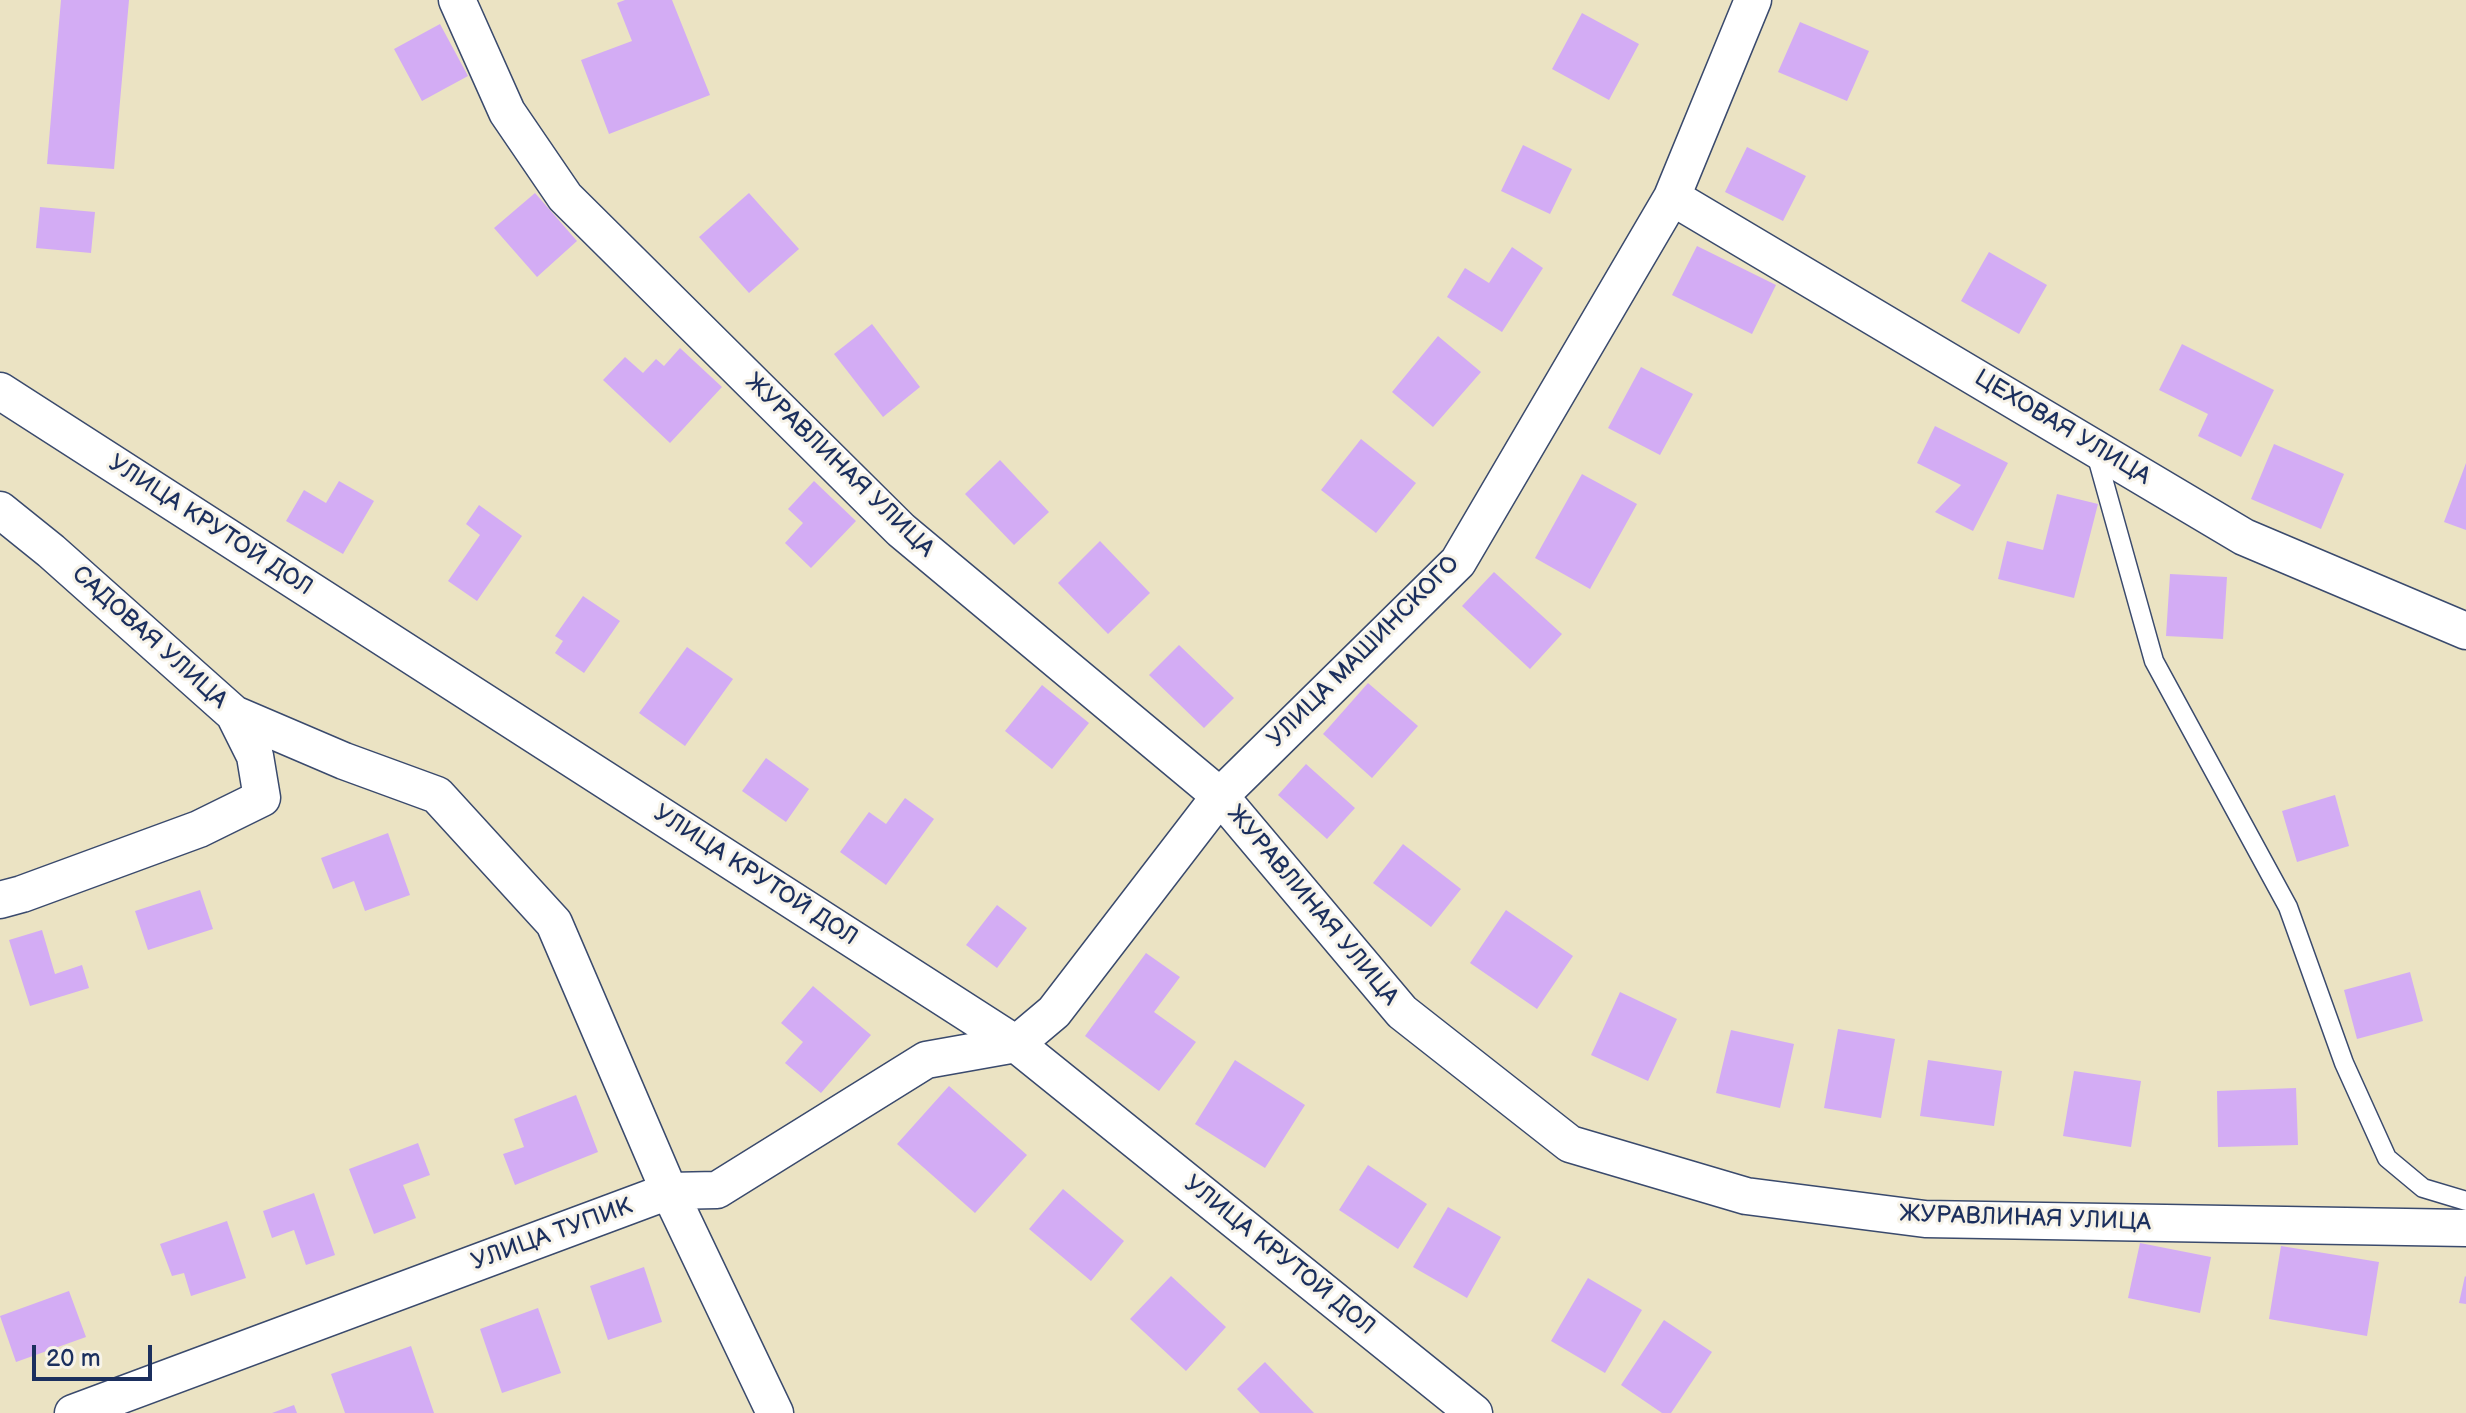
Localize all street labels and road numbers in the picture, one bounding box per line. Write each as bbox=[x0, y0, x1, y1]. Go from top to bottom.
street label: ЦЕХОВАЯ УЛИЦА bbox=[1969, 364, 2155, 492]
street label: ЖУРАВЛИНАЯ УЛИЦА bbox=[738, 368, 940, 564]
street label: УЛИЦА КРУТОЙ ДОЛ bbox=[103, 449, 317, 603]
street label: УЛИЦА МАШИНСКОГО bbox=[1262, 550, 1466, 754]
street label: САДОВАЯ УЛИЦА bbox=[65, 561, 233, 715]
street label: УЛИЦА КРУТОЙ ДОЛ bbox=[648, 799, 862, 953]
street label: ЖУРАВЛИНАЯ УЛИЦА bbox=[1220, 800, 1404, 1012]
street label: УЛИЦА КРУТОЙ ДОЛ bbox=[1178, 1170, 1380, 1342]
street label: УЛИЦА ТУПИК bbox=[468, 1193, 636, 1277]
street label: ЖУРАВЛИНАЯ УЛИЦА bbox=[1899, 1200, 2151, 1238]

